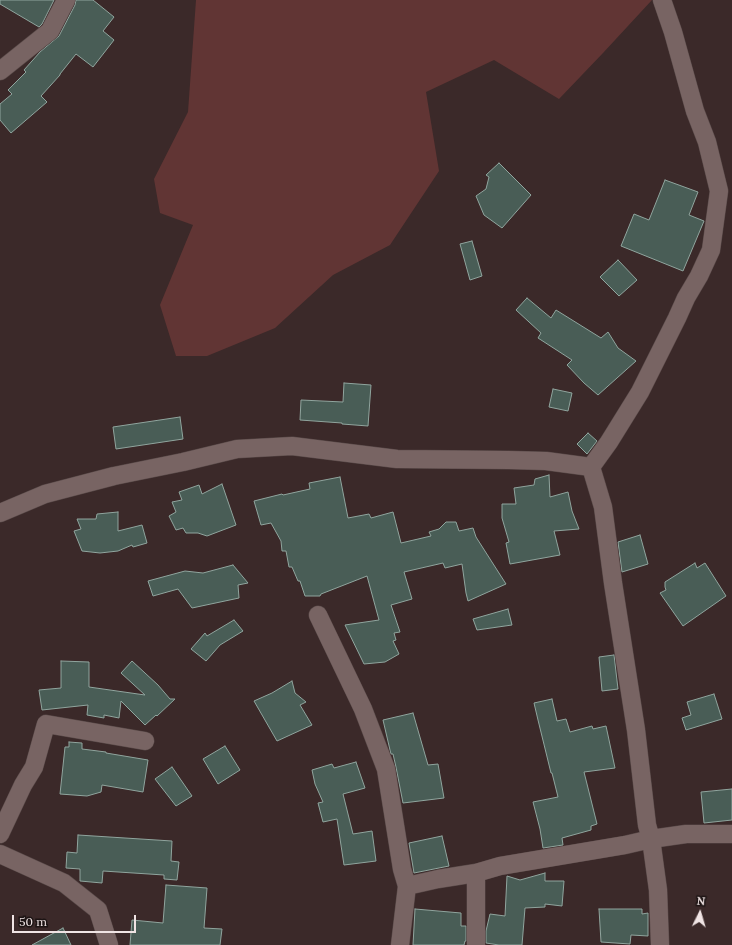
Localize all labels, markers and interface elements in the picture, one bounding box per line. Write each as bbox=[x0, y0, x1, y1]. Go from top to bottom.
north arrow bbox=[680, 893, 720, 933]
text: N bbox=[696, 894, 706, 908]
scale bar bbox=[14, 907, 138, 933]
text: 50 m bbox=[19, 914, 47, 929]

